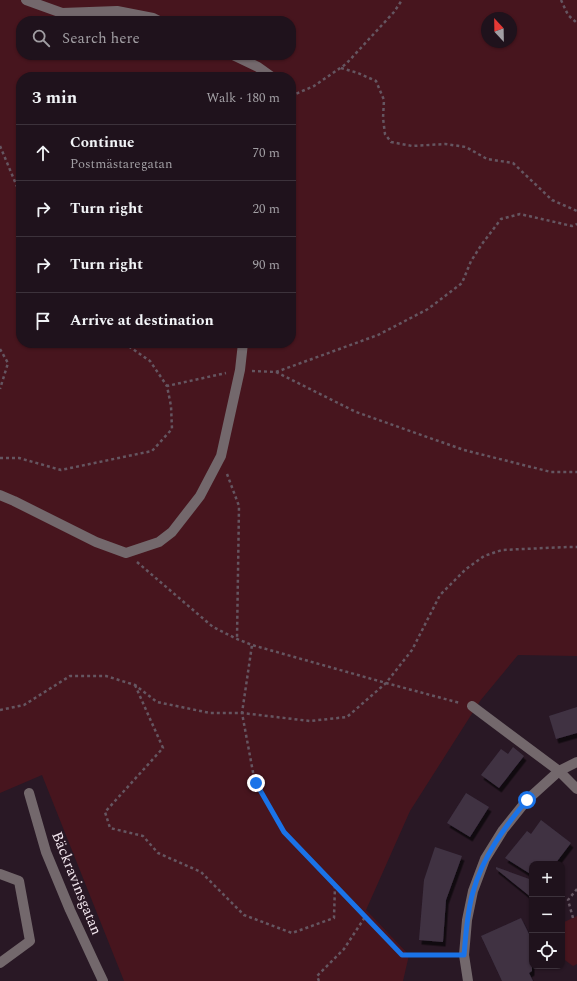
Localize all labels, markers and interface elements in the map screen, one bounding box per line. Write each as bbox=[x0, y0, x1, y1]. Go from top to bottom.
north arrow bbox=[481, 12, 517, 48]
search box bbox=[16, 16, 296, 60]
icon: search bbox=[30, 27, 52, 49]
text: Search here bbox=[62, 27, 140, 50]
text: 3 min bbox=[32, 85, 77, 111]
text: Walk · 180 m bbox=[206, 88, 280, 108]
text: Continue bbox=[70, 131, 135, 154]
icon: ahead bbox=[32, 142, 54, 164]
text: 70 m bbox=[253, 143, 280, 163]
text: Postmästaregatan bbox=[70, 154, 173, 174]
text: Turn right bbox=[70, 197, 143, 220]
icon: right bbox=[32, 198, 54, 220]
text: 20 m bbox=[253, 199, 280, 219]
text: Turn right bbox=[70, 253, 143, 276]
icon: right bbox=[32, 254, 54, 276]
text: 90 m bbox=[253, 255, 280, 275]
text: Arrive at destination bbox=[70, 309, 214, 332]
icon: arrive bbox=[32, 310, 54, 332]
route end bbox=[247, 774, 265, 792]
route start bbox=[518, 791, 536, 809]
street label: Bäckravinsgatan bbox=[45, 828, 108, 939]
map controls bbox=[529, 861, 565, 969]
button: + bbox=[529, 861, 565, 897]
button: − bbox=[529, 897, 565, 933]
button: locate bbox=[529, 933, 565, 969]

